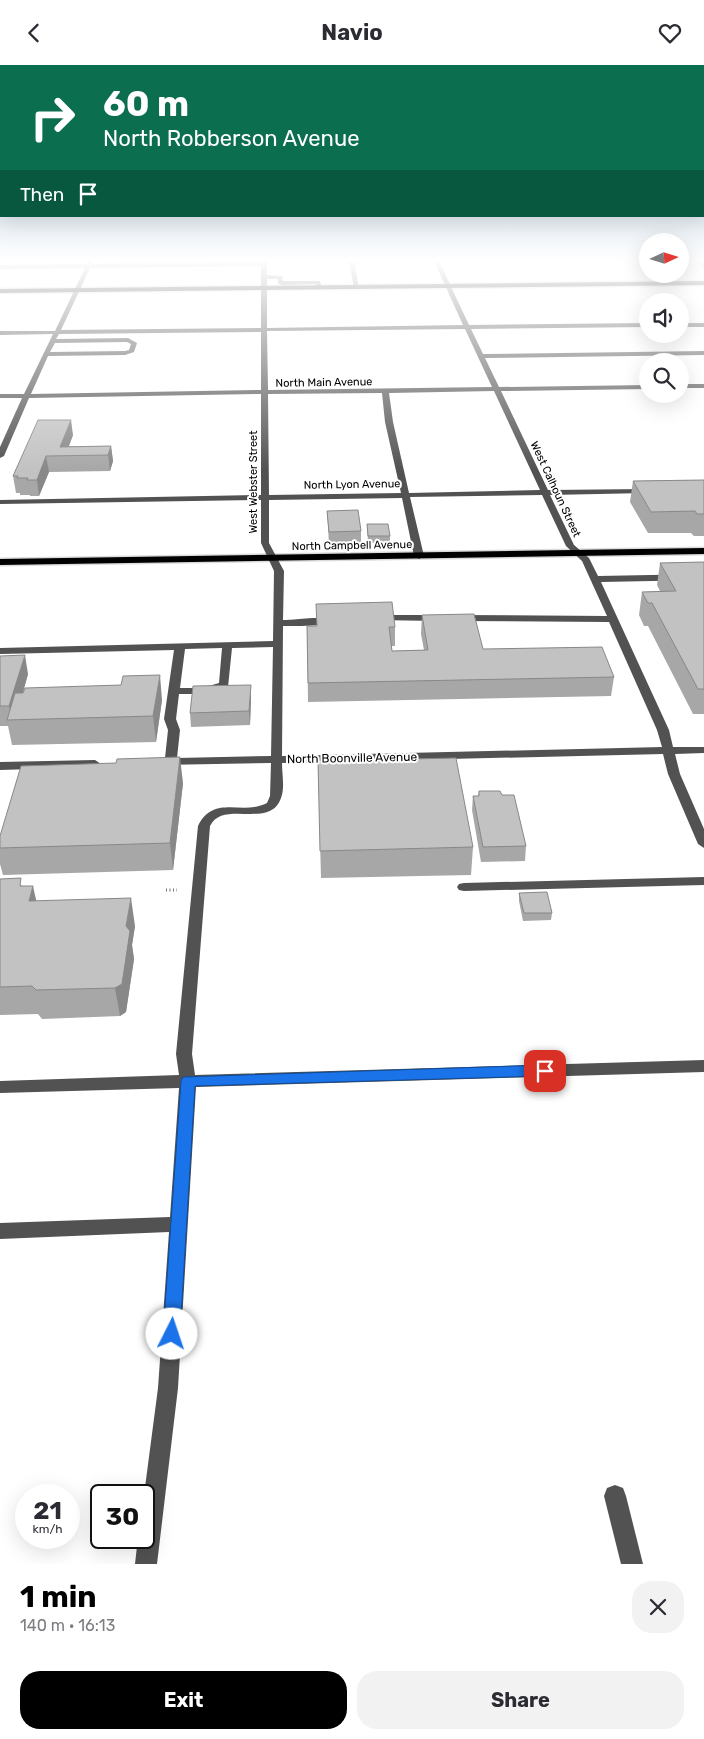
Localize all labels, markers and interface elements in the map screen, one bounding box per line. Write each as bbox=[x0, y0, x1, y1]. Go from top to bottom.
icon: back bbox=[20, 19, 48, 47]
text: Navio bbox=[321, 19, 383, 46]
icon: heart bbox=[656, 19, 684, 47]
text: 60 m bbox=[103, 83, 189, 125]
icon: right bbox=[20, 85, 85, 150]
text: North Robberson Avenue bbox=[103, 125, 359, 152]
icon: arrive bbox=[74, 180, 102, 208]
text: Then bbox=[20, 183, 64, 206]
north arrow bbox=[639, 233, 689, 283]
map controls bbox=[639, 233, 689, 403]
button: sound bbox=[639, 293, 689, 343]
button: search bbox=[639, 353, 689, 403]
street label: North Main Avenue bbox=[275, 375, 373, 390]
street label: West Webster Street bbox=[247, 430, 260, 533]
street label: West Calhoun Street bbox=[528, 439, 584, 540]
street label: North Lyon Avenue bbox=[304, 477, 400, 492]
street label: North Campbell Avenue bbox=[292, 538, 412, 553]
street label: North Boonville Avenue bbox=[287, 750, 418, 766]
pin bbox=[524, 1050, 566, 1092]
icon: arrive bbox=[531, 1057, 559, 1085]
position arrow bbox=[145, 1307, 197, 1359]
speed limit sign: 30 bbox=[90, 1484, 155, 1549]
text: 21 bbox=[33, 1496, 62, 1525]
text: km/h bbox=[33, 1522, 62, 1536]
text: 1 min bbox=[20, 1579, 97, 1615]
button: close bbox=[632, 1581, 684, 1633]
text: 140 m · 16:13 bbox=[20, 1616, 115, 1635]
button: Exit bbox=[20, 1671, 347, 1729]
button: Share bbox=[357, 1671, 684, 1729]

